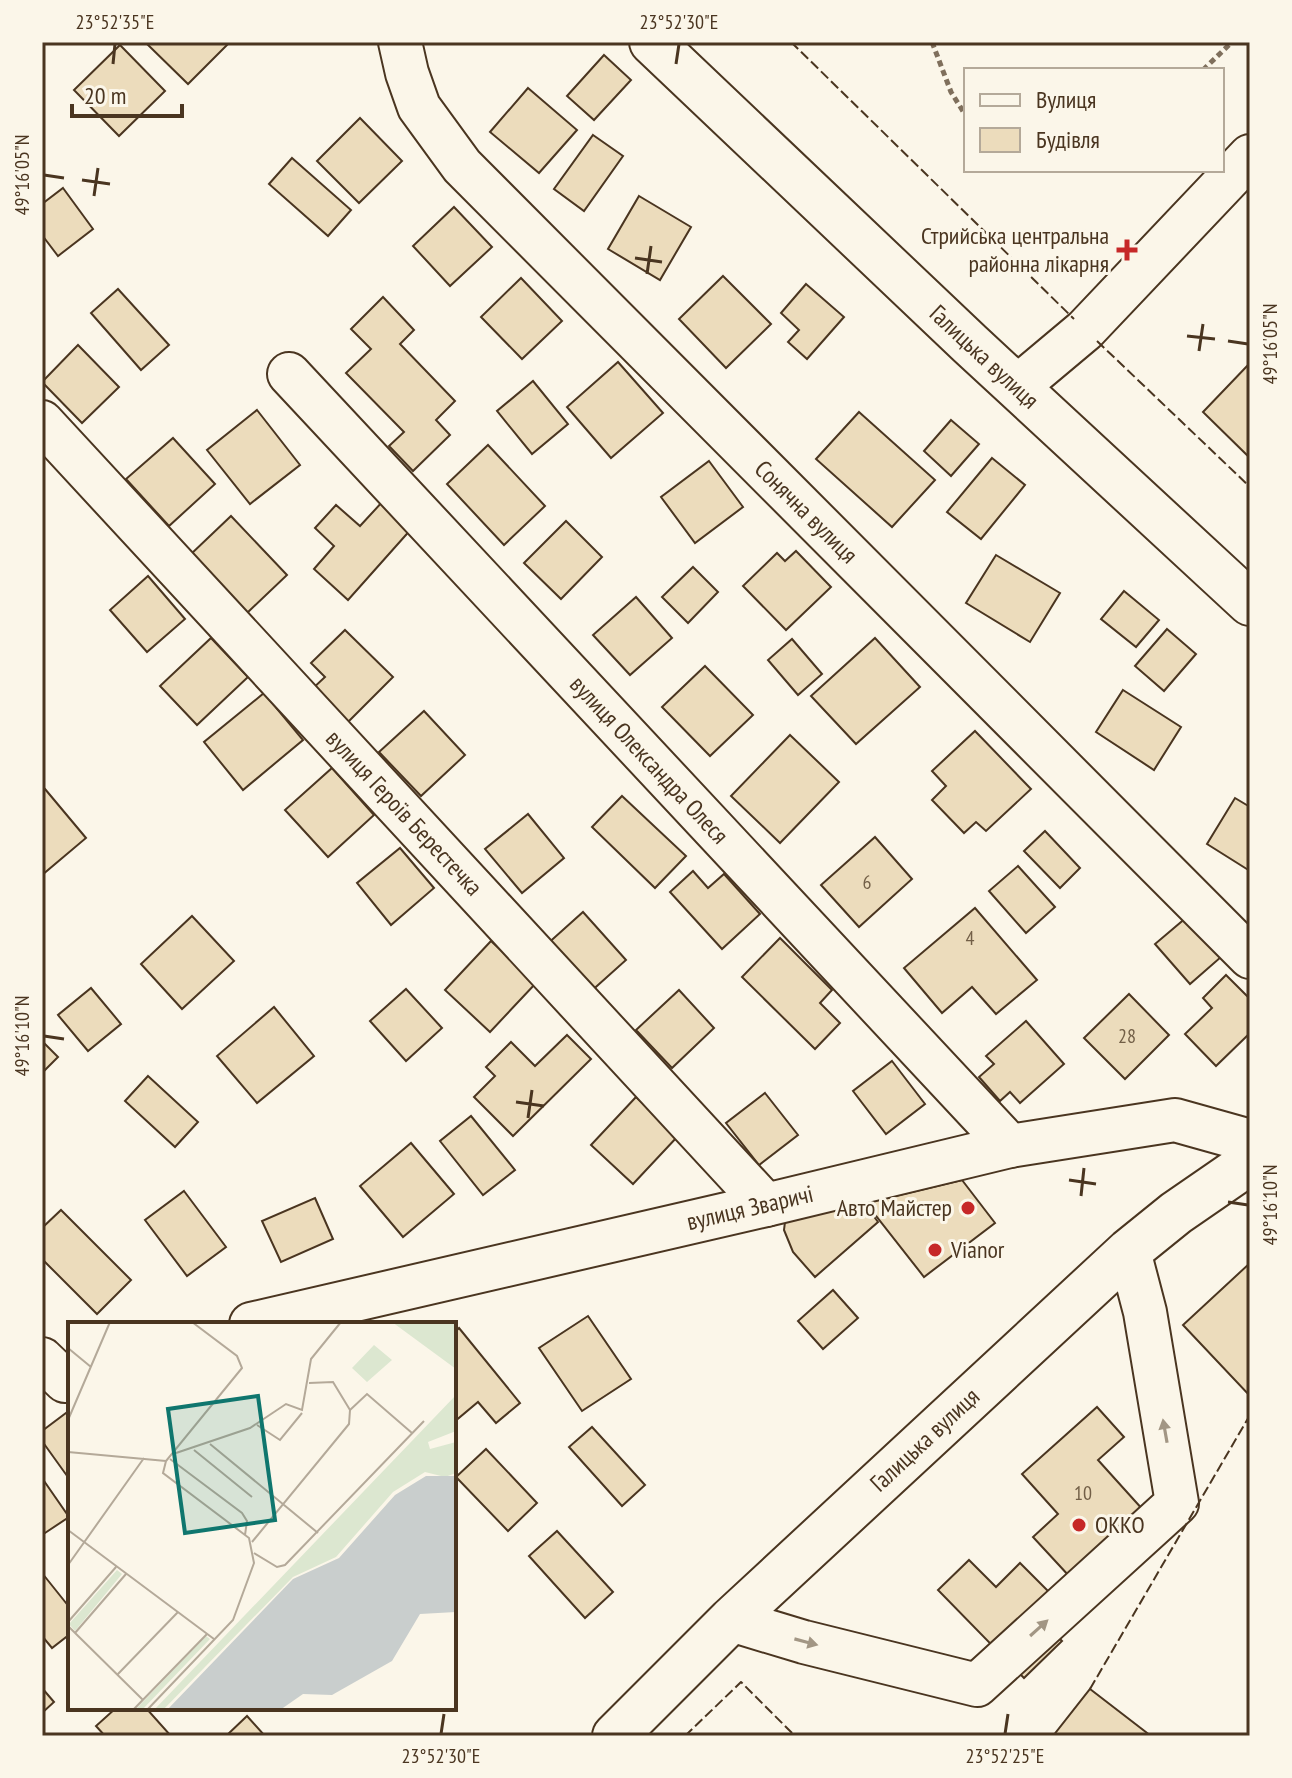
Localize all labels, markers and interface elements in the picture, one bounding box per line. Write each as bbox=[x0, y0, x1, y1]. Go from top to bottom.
text: 23°52'35"E bbox=[76, 9, 154, 35]
text: 23°52'30"E bbox=[640, 9, 718, 35]
scale bar bbox=[72, 68, 182, 118]
legend bbox=[964, 68, 1224, 172]
text: 20 m bbox=[84, 80, 126, 111]
text: Вулиця bbox=[1036, 84, 1096, 115]
text: Будівля bbox=[1036, 124, 1100, 155]
text: 49°16'05"N bbox=[9, 135, 35, 215]
place label: Стрийська центральна районна лікарня bbox=[921, 220, 1109, 279]
marker: Стрийська центральна районна лікарня bbox=[1116, 239, 1138, 261]
street label: Галицька вулиця bbox=[923, 298, 1046, 415]
text: 49°16'05"N bbox=[1257, 304, 1283, 384]
street label: Сонячна вулиця bbox=[748, 453, 865, 570]
street label: вулиця Олександра Олеся bbox=[563, 669, 735, 850]
street label: вулиця Героїв Берестечка bbox=[319, 723, 489, 902]
house number: 6 bbox=[863, 869, 872, 895]
house number: 4 bbox=[966, 925, 975, 951]
text: 49°16'10"N bbox=[9, 996, 35, 1076]
house number: 28 bbox=[1118, 1023, 1136, 1049]
text: 49°16'10"N bbox=[1257, 1165, 1283, 1245]
street label: вулиця Зваричі bbox=[684, 1178, 816, 1237]
place label: Авто Майстер bbox=[837, 1192, 952, 1223]
marker: Авто Майстер bbox=[959, 1199, 977, 1217]
place label: Vianor bbox=[950, 1234, 1005, 1265]
marker: Vianor bbox=[926, 1241, 944, 1259]
inset map bbox=[68, 1322, 456, 1710]
street label: Галицька вулиця bbox=[863, 1381, 986, 1498]
one-way arrow bbox=[1158, 1418, 1171, 1443]
house number: 10 bbox=[1074, 1480, 1092, 1506]
place label: ОККО bbox=[1095, 1509, 1145, 1540]
marker: ОККО bbox=[1070, 1516, 1088, 1534]
one-way arrow bbox=[1029, 1620, 1048, 1638]
one-way arrow bbox=[793, 1637, 818, 1649]
text: 23°52'30"E bbox=[402, 1743, 480, 1769]
text: 23°52'25"E bbox=[966, 1743, 1044, 1769]

